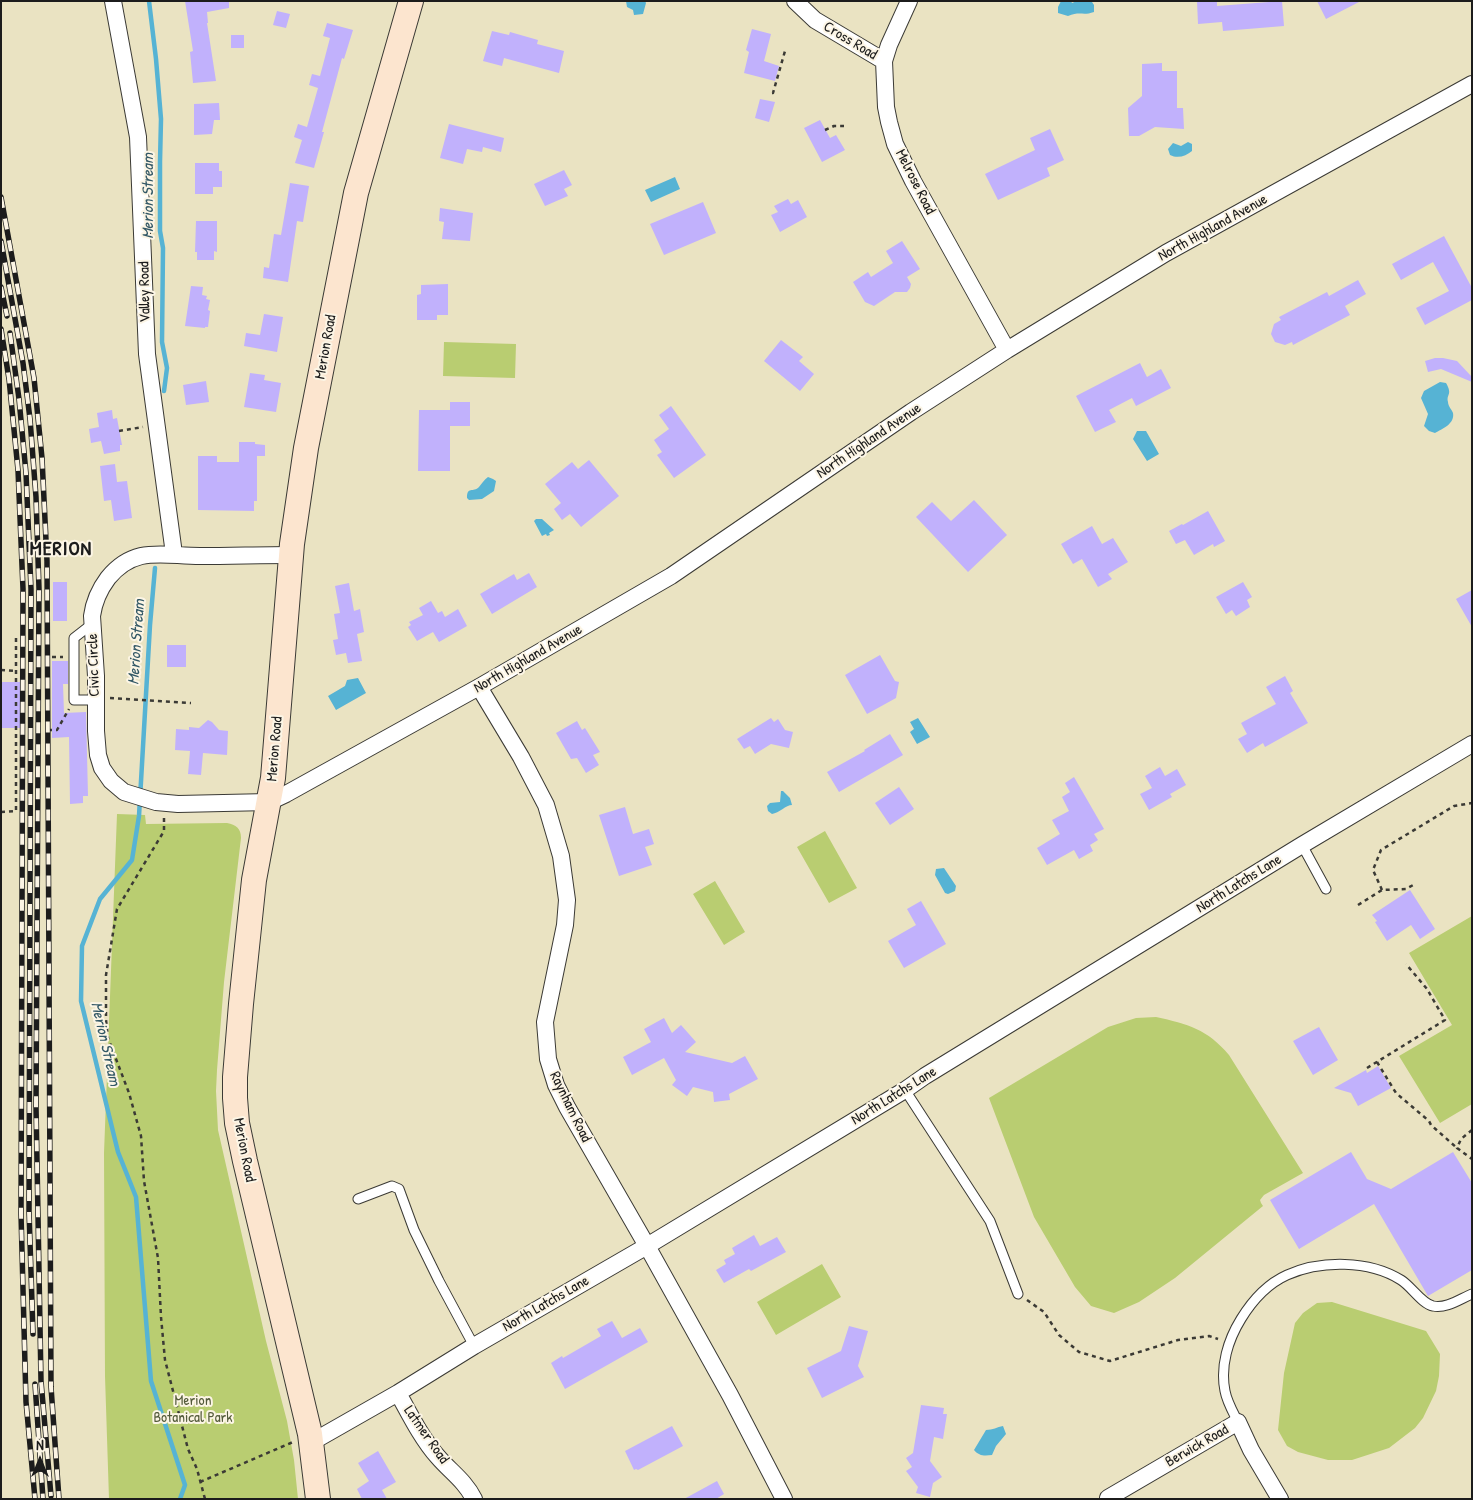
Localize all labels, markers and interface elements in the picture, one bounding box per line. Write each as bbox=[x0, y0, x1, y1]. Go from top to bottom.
street label: Cross Road bbox=[820, 18, 880, 64]
street label: Melrose Road bbox=[891, 147, 939, 217]
water label: Merion Stream bbox=[139, 153, 159, 239]
street label: North Highland Avenue bbox=[1155, 191, 1271, 265]
street label: Valley Road bbox=[135, 261, 155, 323]
street label: Merion Road bbox=[312, 313, 340, 381]
street label: North Highland Avenue bbox=[813, 399, 925, 483]
district label: MERION bbox=[29, 538, 93, 562]
water label: Merion Stream bbox=[124, 599, 150, 685]
street label: North Highland Avenue bbox=[471, 621, 585, 697]
street label: Civic Circle bbox=[84, 633, 104, 697]
street label: Merion Road bbox=[263, 716, 287, 782]
street label: North Latchs Lane bbox=[1193, 851, 1285, 917]
water label: Merion Stream bbox=[86, 1000, 124, 1088]
street label: North Latchs Lane bbox=[848, 1063, 940, 1129]
street label: Raynham Road bbox=[545, 1069, 595, 1145]
street label: Merion Road bbox=[229, 1116, 259, 1184]
street label: North Latchs Lane bbox=[500, 1272, 592, 1336]
park label: Merion Botanical Park bbox=[153, 1392, 233, 1427]
street label: Latmer Road bbox=[400, 1403, 452, 1467]
street label: Berwick Road bbox=[1162, 1421, 1232, 1471]
north arrow bbox=[15, 1435, 65, 1485]
text: N bbox=[36, 1435, 44, 1454]

